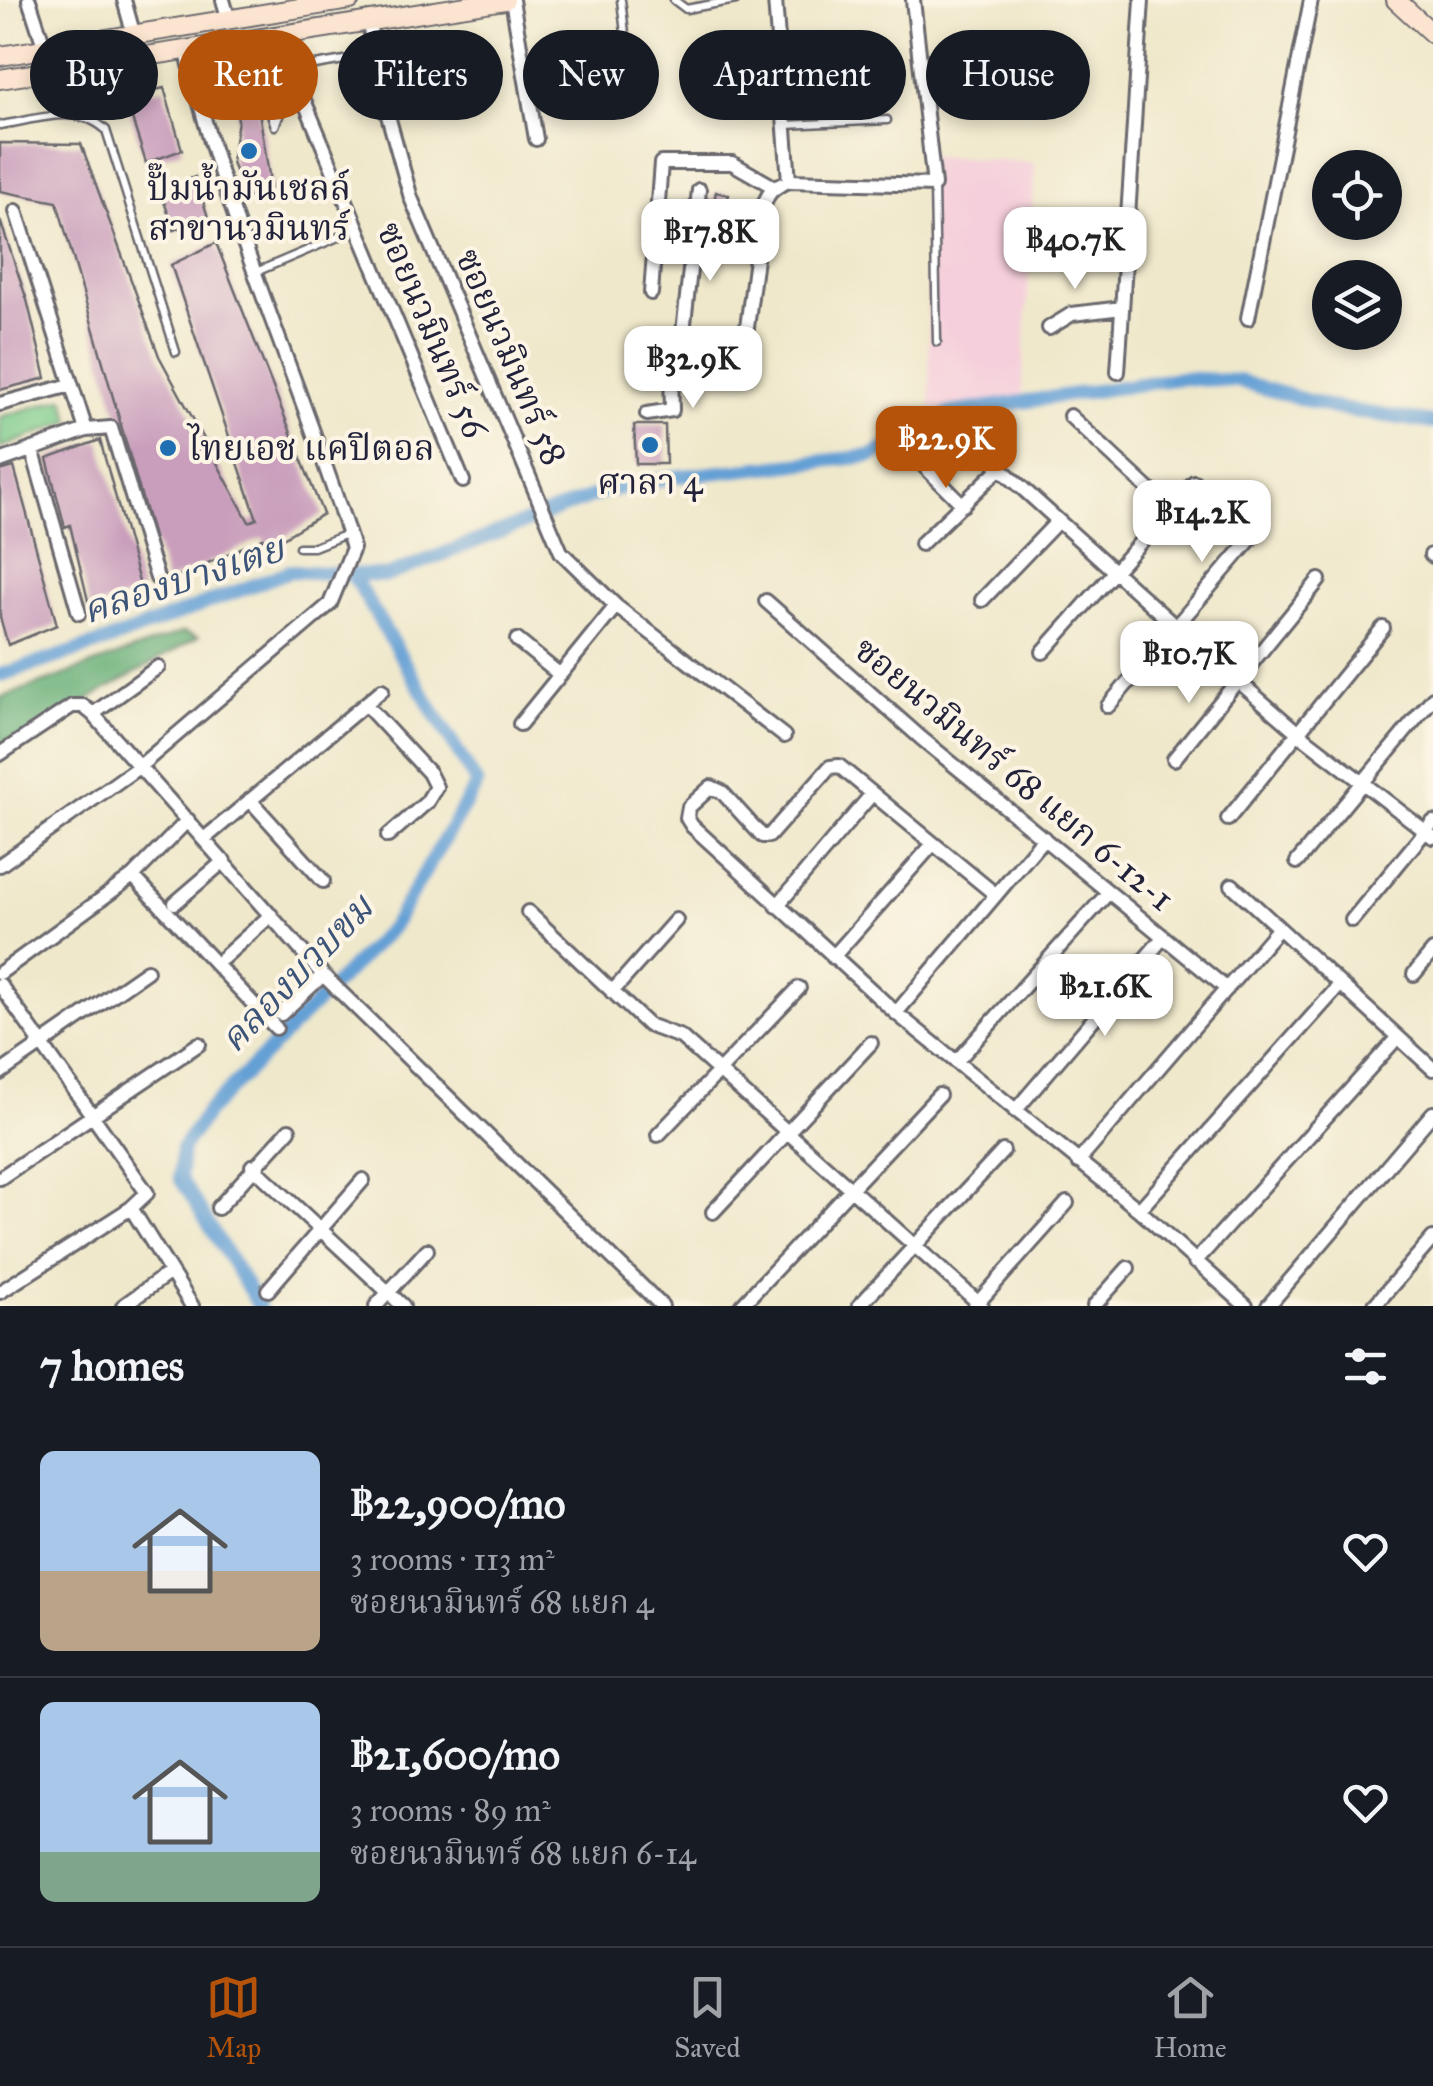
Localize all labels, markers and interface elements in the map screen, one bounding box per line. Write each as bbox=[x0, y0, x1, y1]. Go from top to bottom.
chip: Buy bbox=[30, 30, 158, 120]
chip: Rent bbox=[178, 30, 318, 120]
chip: Filters bbox=[338, 30, 503, 120]
chip: New bbox=[523, 30, 659, 120]
chip: Apartment bbox=[679, 30, 906, 120]
chip: House bbox=[926, 30, 1090, 120]
marker: ปั๊มน้ำมันเชลล์ สาขานวมินทร์ bbox=[238, 140, 260, 162]
map controls bbox=[1312, 150, 1402, 350]
button: locate bbox=[1312, 150, 1402, 240]
place label: ปั๊มน้ำมันเชลล์ สาขานวมินทร์ bbox=[147, 163, 351, 250]
pin: ฿17.8K bbox=[629, 199, 791, 284]
pin: ฿40.7K bbox=[994, 207, 1156, 292]
text: ฿17.8K bbox=[663, 212, 757, 251]
street label: ซอยนวมินทร์ 56 bbox=[367, 216, 497, 445]
text: ฿40.7K bbox=[1026, 220, 1124, 259]
street label: ซอยนวมินทร์ 58 bbox=[446, 242, 576, 472]
button: layers bbox=[1312, 260, 1402, 350]
pin: ฿32.9K bbox=[612, 326, 774, 411]
text: ฿32.9K bbox=[646, 339, 740, 378]
pin: ฿22.9K bbox=[865, 406, 1027, 491]
text: ฿22.9K bbox=[898, 419, 994, 458]
place label: ไทยเอช แคปิตอล bbox=[186, 423, 435, 470]
marker: ศาลา 4 bbox=[639, 434, 661, 456]
marker: ไทยเอช แคปิตอล bbox=[157, 437, 179, 459]
place label: ศาลา 4 bbox=[597, 461, 704, 504]
pin: ฿14.2K bbox=[1121, 480, 1283, 565]
text: ฿14.2K bbox=[1155, 493, 1249, 532]
water label: คลองบางเตย bbox=[76, 524, 292, 633]
pin: ฿10.7K bbox=[1108, 621, 1270, 706]
street label: ซอยนวมินทร์ 68 แยก 6-12-1 bbox=[845, 628, 1183, 920]
text: ฿10.7K bbox=[1142, 634, 1236, 673]
water label: คลองบวบขม bbox=[209, 883, 384, 1061]
pin: ฿21.6K bbox=[1024, 954, 1186, 1039]
text: ฿21.6K bbox=[1059, 967, 1151, 1006]
icon: filters bbox=[1338, 1339, 1393, 1394]
text: 7 homes bbox=[40, 1340, 184, 1392]
text: ฿22,900/mo bbox=[350, 1478, 566, 1530]
icon: home bbox=[120, 1491, 240, 1611]
icon: heart bbox=[1338, 1524, 1393, 1579]
text: 3 rooms · 113 m² bbox=[350, 1540, 555, 1579]
text: ซอยนวมินทร์ 68 แยก 4 bbox=[350, 1583, 654, 1622]
text: ฿21,600/mo bbox=[350, 1729, 560, 1781]
icon: home bbox=[120, 1742, 240, 1862]
icon: heart bbox=[1338, 1775, 1393, 1830]
text: 3 rooms · 89 m² bbox=[350, 1791, 551, 1830]
text: ซอยนวมินทร์ 68 แยก 6-14 bbox=[350, 1834, 696, 1873]
tab: Map bbox=[206, 1970, 261, 2065]
tab: Saved bbox=[674, 1970, 741, 2065]
tab: Home bbox=[1153, 1970, 1227, 2065]

